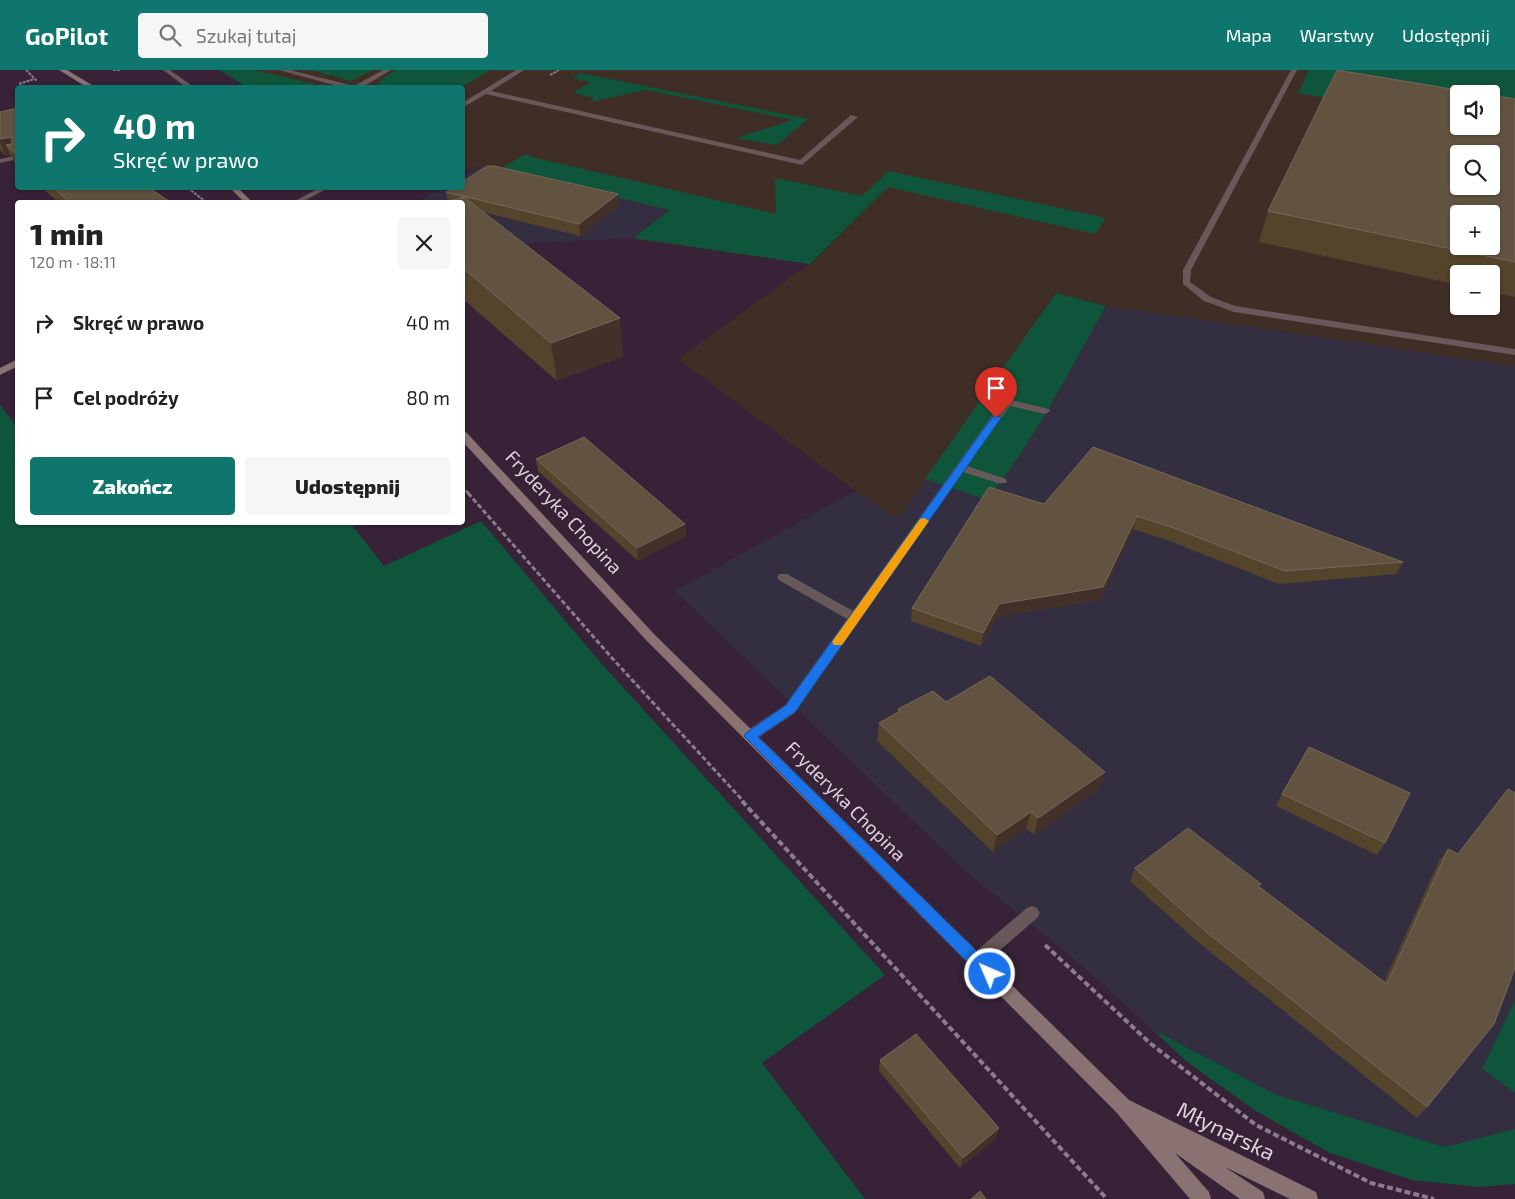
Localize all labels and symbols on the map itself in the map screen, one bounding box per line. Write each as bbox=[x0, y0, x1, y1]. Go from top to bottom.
pin bbox=[975, 367, 1017, 418]
street label: Fryderyka Chopina bbox=[501, 445, 627, 578]
street label: Fryderyka Chopina bbox=[781, 736, 911, 866]
position arrow bbox=[963, 947, 1015, 999]
street label: Młynarska bbox=[1173, 1095, 1280, 1165]

